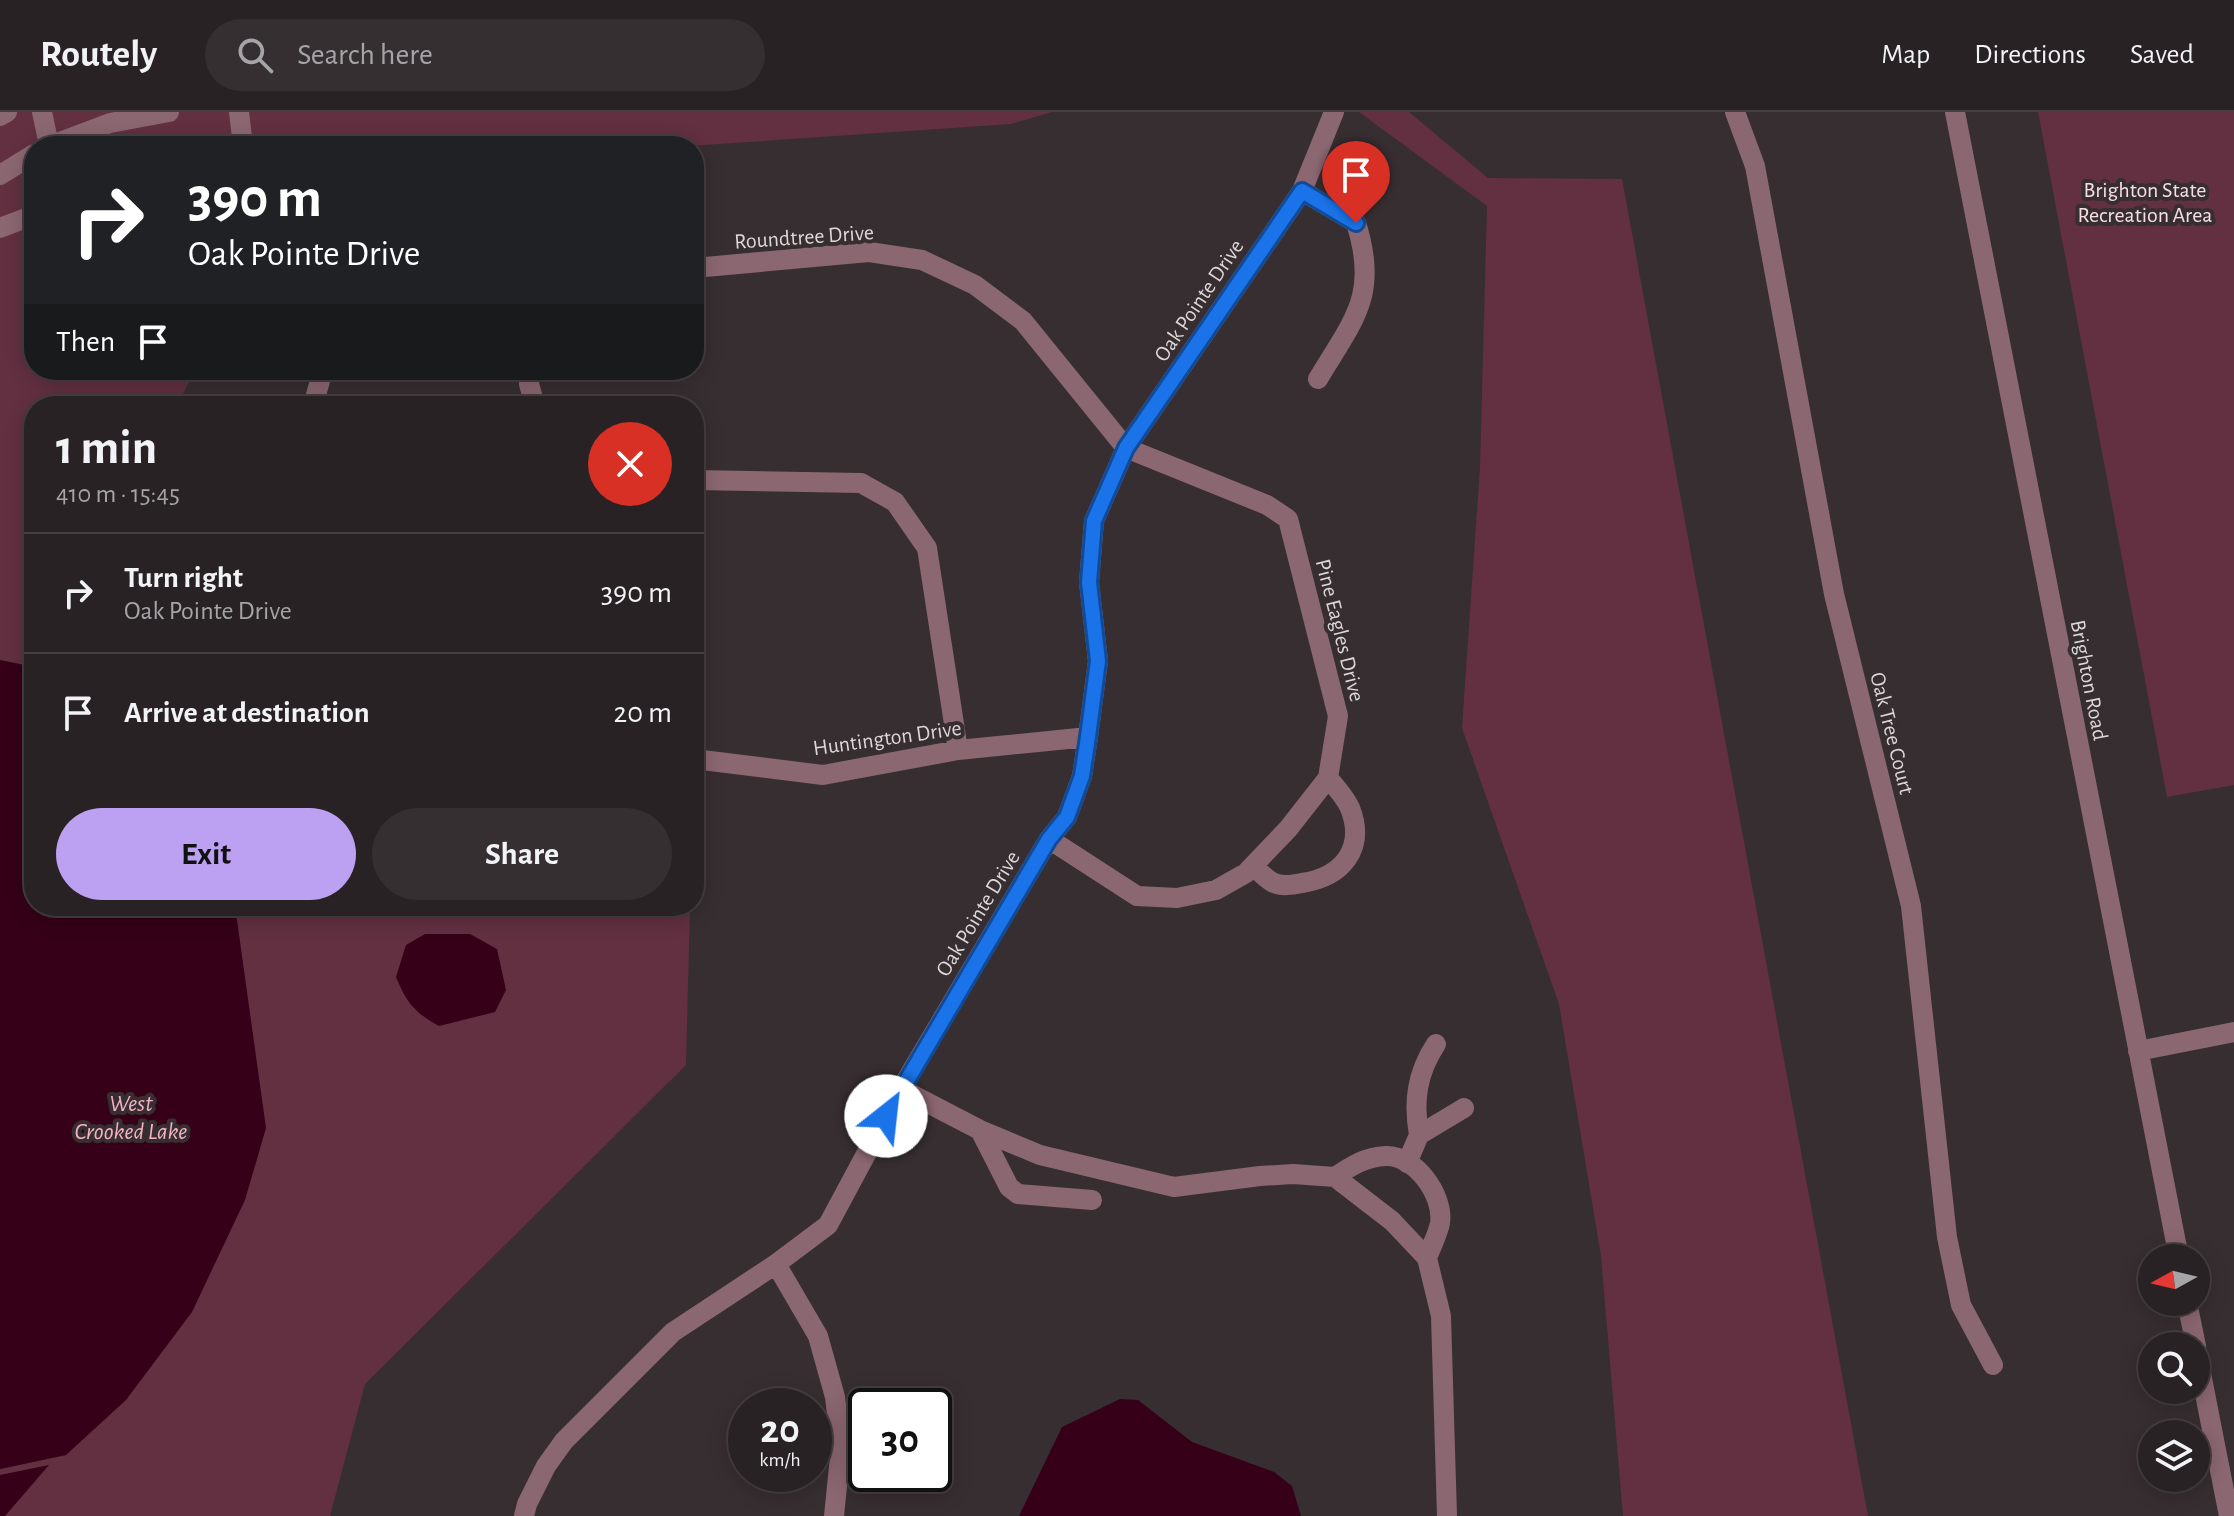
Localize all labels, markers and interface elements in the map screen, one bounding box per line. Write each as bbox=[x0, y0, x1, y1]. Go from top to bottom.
search box bbox=[205, 19, 765, 91]
icon: search bbox=[233, 33, 277, 77]
text: Routely bbox=[40, 36, 157, 74]
text: Search here bbox=[297, 40, 433, 70]
text: Map bbox=[1881, 41, 1930, 69]
text: Directions bbox=[1974, 41, 2086, 69]
text: Saved bbox=[2130, 41, 2194, 69]
pin bbox=[1322, 141, 1390, 223]
icon: arrive bbox=[1334, 153, 1378, 197]
icon: right bbox=[56, 168, 160, 272]
text: 390 m bbox=[188, 171, 322, 227]
park label: Brighton State Recreation Area bbox=[2077, 179, 2213, 226]
street label: Roundtree Drive bbox=[734, 221, 875, 253]
text: Oak Pointe Drive bbox=[188, 236, 420, 272]
street label: Oak Pointe Drive bbox=[1150, 236, 1248, 366]
icon: arrive bbox=[131, 320, 175, 364]
text: Then bbox=[56, 327, 115, 357]
button: close bbox=[588, 422, 672, 506]
text: 1 min bbox=[56, 425, 157, 473]
text: 410 m · 15:45 bbox=[56, 481, 180, 507]
street label: Pine Eagles Drive bbox=[1312, 557, 1368, 704]
text: Turn right bbox=[124, 563, 243, 593]
icon: right bbox=[56, 571, 100, 615]
text: 390 m bbox=[601, 578, 672, 608]
text: Oak Pointe Drive bbox=[124, 598, 292, 624]
street label: Brighton Road bbox=[2067, 618, 2111, 742]
street label: Oak Tree Court bbox=[1866, 670, 1918, 797]
icon: arrive bbox=[56, 691, 100, 735]
text: Arrive at destination bbox=[124, 698, 370, 728]
text: 20 m bbox=[614, 698, 672, 728]
street label: Huntington Drive bbox=[812, 717, 963, 759]
button: Exit bbox=[56, 808, 356, 900]
button: Share bbox=[372, 808, 672, 900]
street label: Oak Pointe Drive bbox=[932, 847, 1024, 980]
position arrow bbox=[844, 1074, 928, 1158]
water label: West Crooked Lake bbox=[75, 1092, 187, 1144]
north arrow bbox=[2138, 1244, 2210, 1316]
map controls bbox=[2138, 1244, 2210, 1492]
button: search bbox=[2138, 1332, 2210, 1404]
speed limit sign: 30 bbox=[848, 1388, 952, 1492]
text: 20 bbox=[760, 1410, 800, 1450]
button: layers bbox=[2138, 1420, 2210, 1492]
text: km/h bbox=[759, 1450, 801, 1470]

